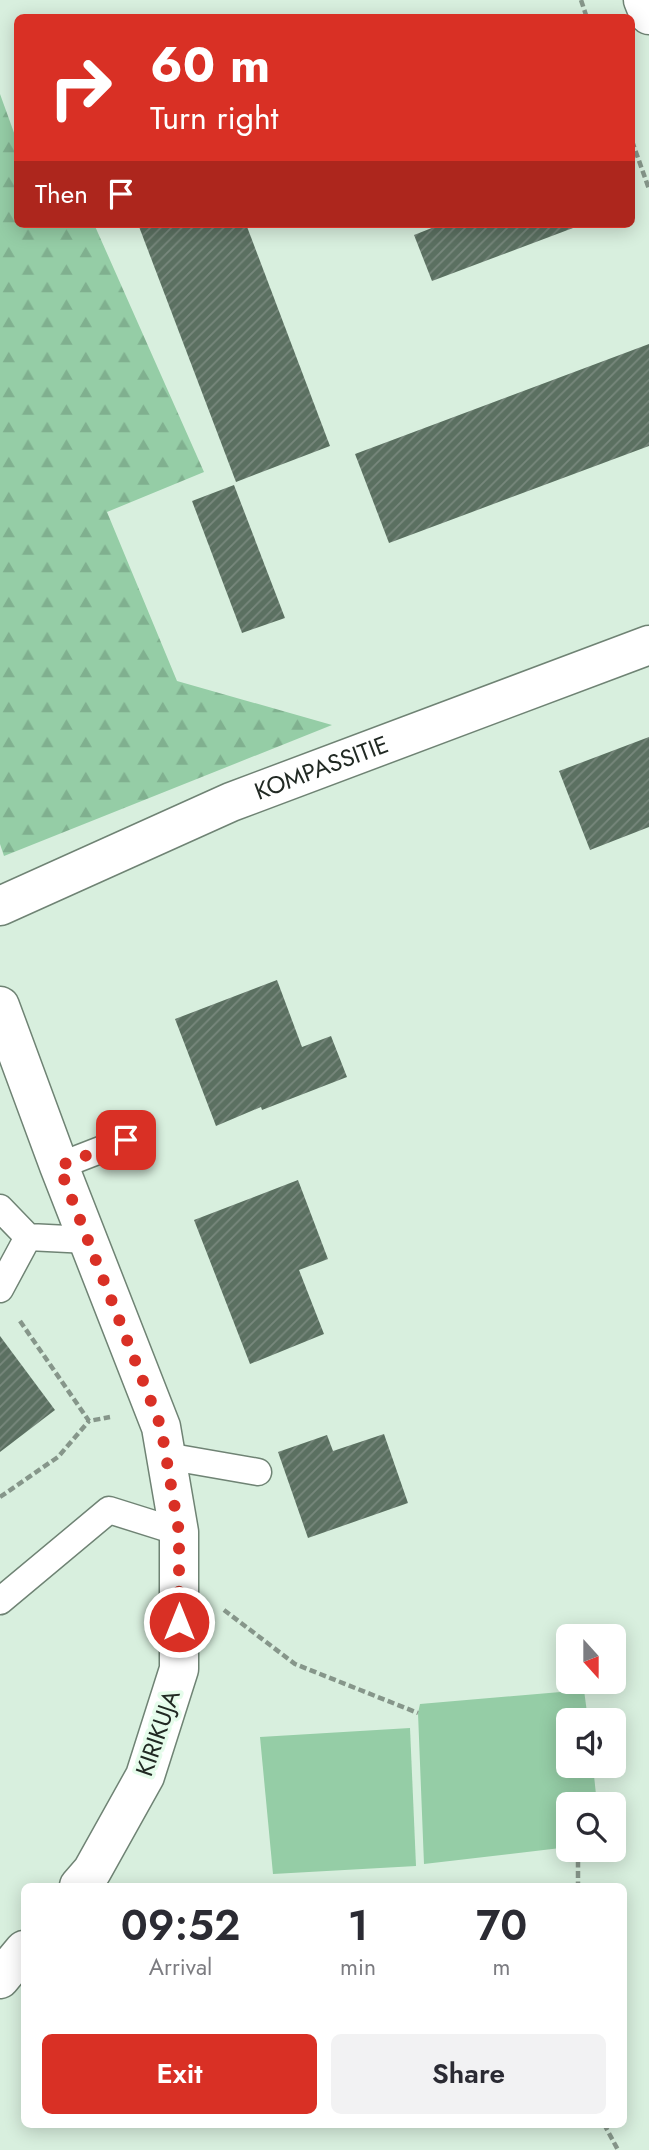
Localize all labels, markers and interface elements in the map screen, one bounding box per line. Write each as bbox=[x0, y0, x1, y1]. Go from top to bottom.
text: 60 m bbox=[150, 30, 270, 100]
icon: right bbox=[35, 42, 126, 133]
text: Turn right bbox=[150, 95, 279, 141]
text: Then bbox=[35, 175, 88, 213]
icon: arrive bbox=[102, 175, 140, 213]
street label: KOMPASSITIE bbox=[249, 726, 393, 809]
pin bbox=[96, 1110, 156, 1170]
icon: arrive bbox=[107, 1121, 145, 1159]
position arrow bbox=[142, 1585, 216, 1659]
north arrow bbox=[556, 1624, 626, 1694]
map controls bbox=[556, 1624, 626, 1862]
street label: KIRIKUJA bbox=[127, 1685, 189, 1781]
button: sound bbox=[556, 1708, 626, 1778]
button: search bbox=[556, 1792, 626, 1862]
text: 09:52 bbox=[121, 1895, 240, 1956]
text: 1 bbox=[348, 1895, 368, 1956]
text: 70 bbox=[476, 1895, 527, 1956]
text: Arrival bbox=[149, 1950, 212, 1984]
text: min bbox=[340, 1950, 376, 1984]
text: m bbox=[493, 1950, 511, 1984]
button: Exit bbox=[42, 2034, 317, 2114]
button: Share bbox=[331, 2034, 606, 2114]

